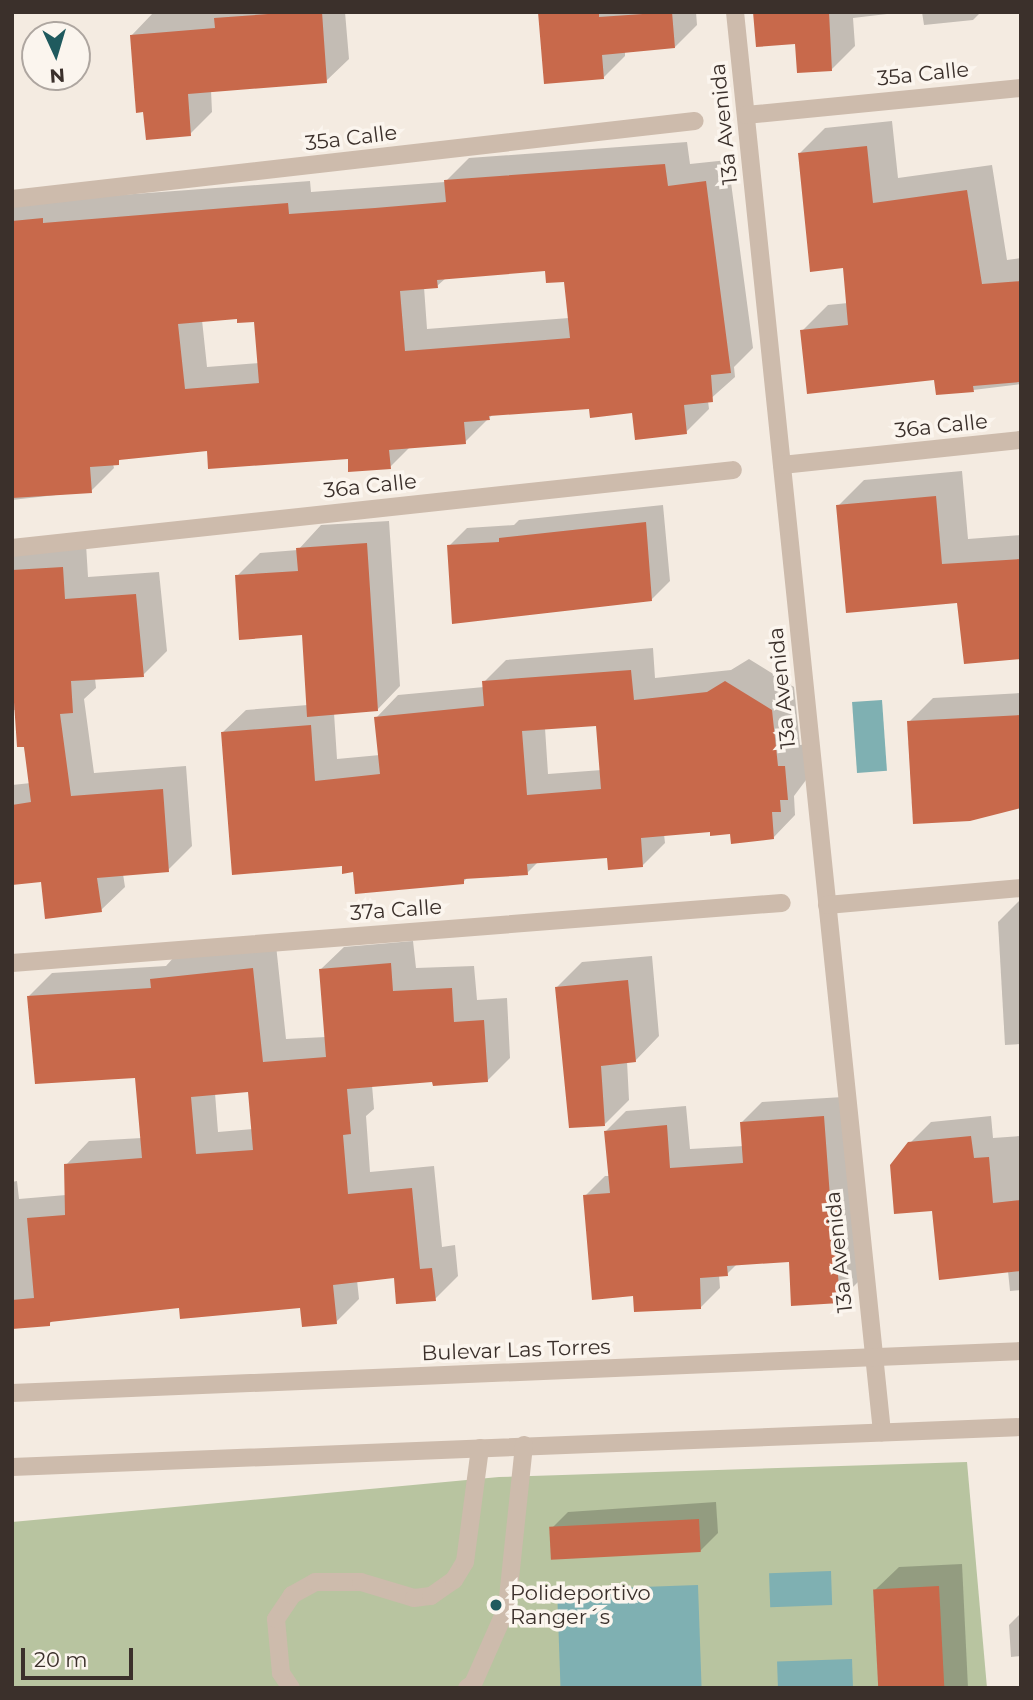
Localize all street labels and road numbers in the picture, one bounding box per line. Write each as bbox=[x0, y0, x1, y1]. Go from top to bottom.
street label: 35a Calle bbox=[876, 57, 970, 91]
street label: 13a Avenida bbox=[705, 62, 743, 186]
street label: 35a Calle bbox=[304, 120, 398, 156]
street label: 36a Calle bbox=[893, 409, 989, 443]
street label: 36a Calle bbox=[322, 469, 418, 503]
street label: 13a Avenida bbox=[763, 626, 801, 750]
street label: 37a Calle bbox=[349, 894, 443, 926]
street label: 13a Avenida bbox=[820, 1190, 858, 1314]
street label: Bulevar Las Torres bbox=[421, 1334, 611, 1366]

